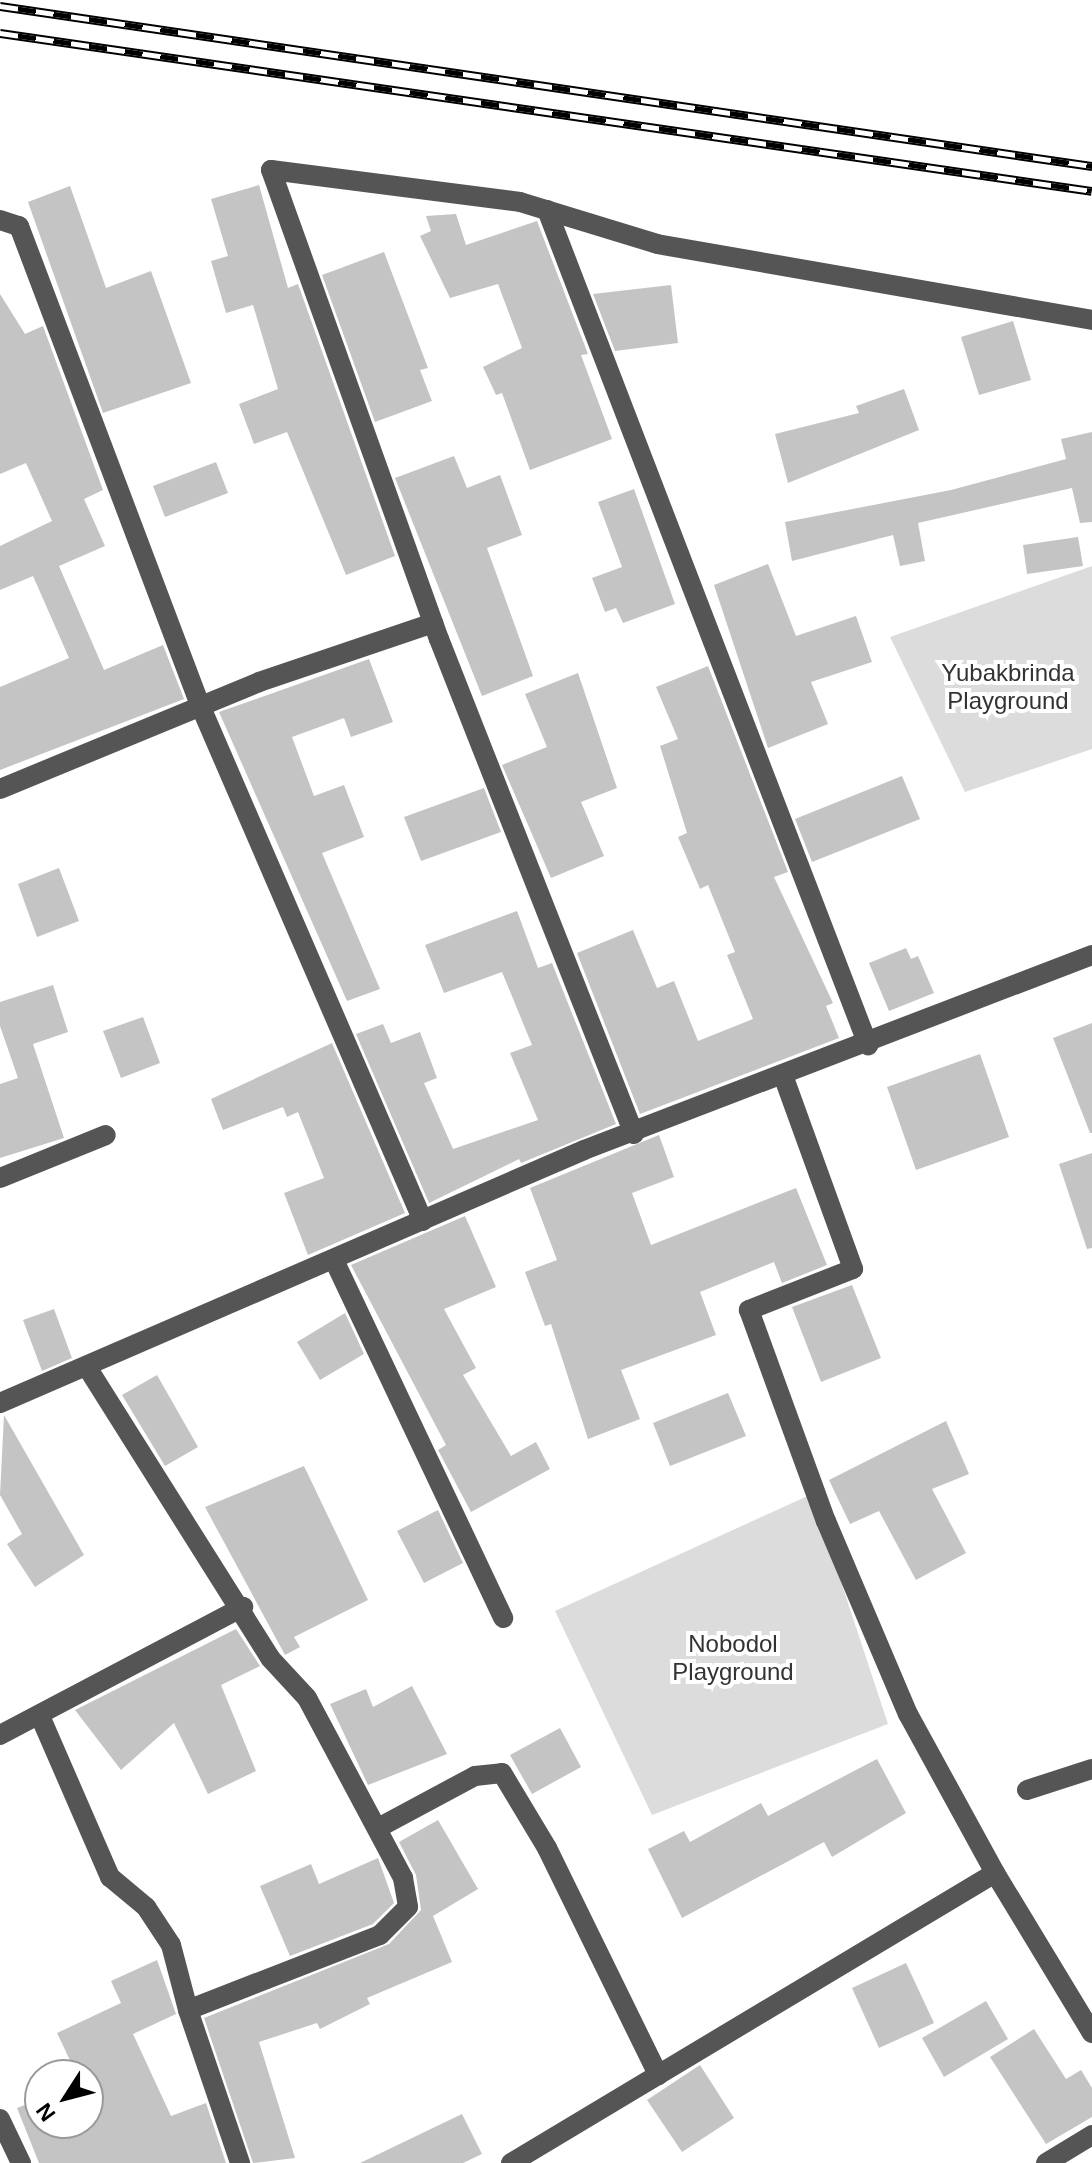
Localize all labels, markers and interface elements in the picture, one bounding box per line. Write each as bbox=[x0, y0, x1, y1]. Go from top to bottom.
park label: Yubakbrinda Playground bbox=[941, 659, 1075, 715]
park label: Nobodol Playground bbox=[672, 1630, 794, 1686]
north arrow bbox=[24, 2059, 104, 2139]
text: N bbox=[31, 2098, 61, 2126]

